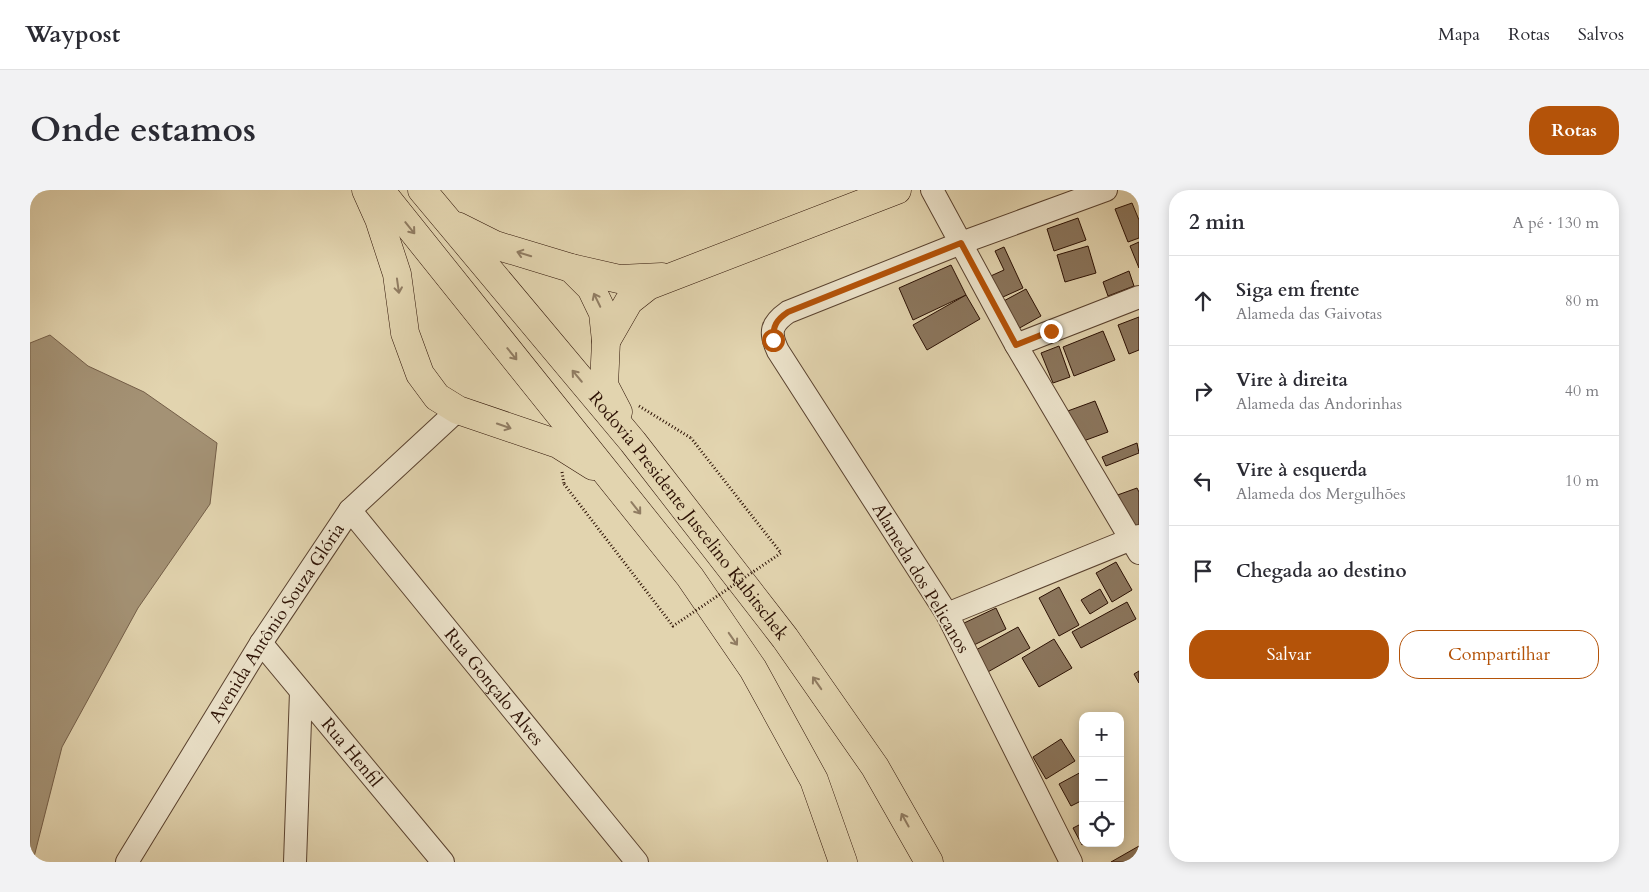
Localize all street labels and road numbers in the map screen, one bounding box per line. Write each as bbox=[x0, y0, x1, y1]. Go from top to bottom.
street label: Rodovia Presidente Juscelino Kubitschek bbox=[583, 386, 794, 646]
street label: Alameda dos Pelicanos bbox=[866, 498, 975, 658]
street label: Avenida Antônio Souza Glória bbox=[203, 518, 351, 728]
street label: Rua Gonçalo Alves bbox=[438, 623, 549, 751]
street label: Rua Henfil bbox=[315, 713, 388, 793]

